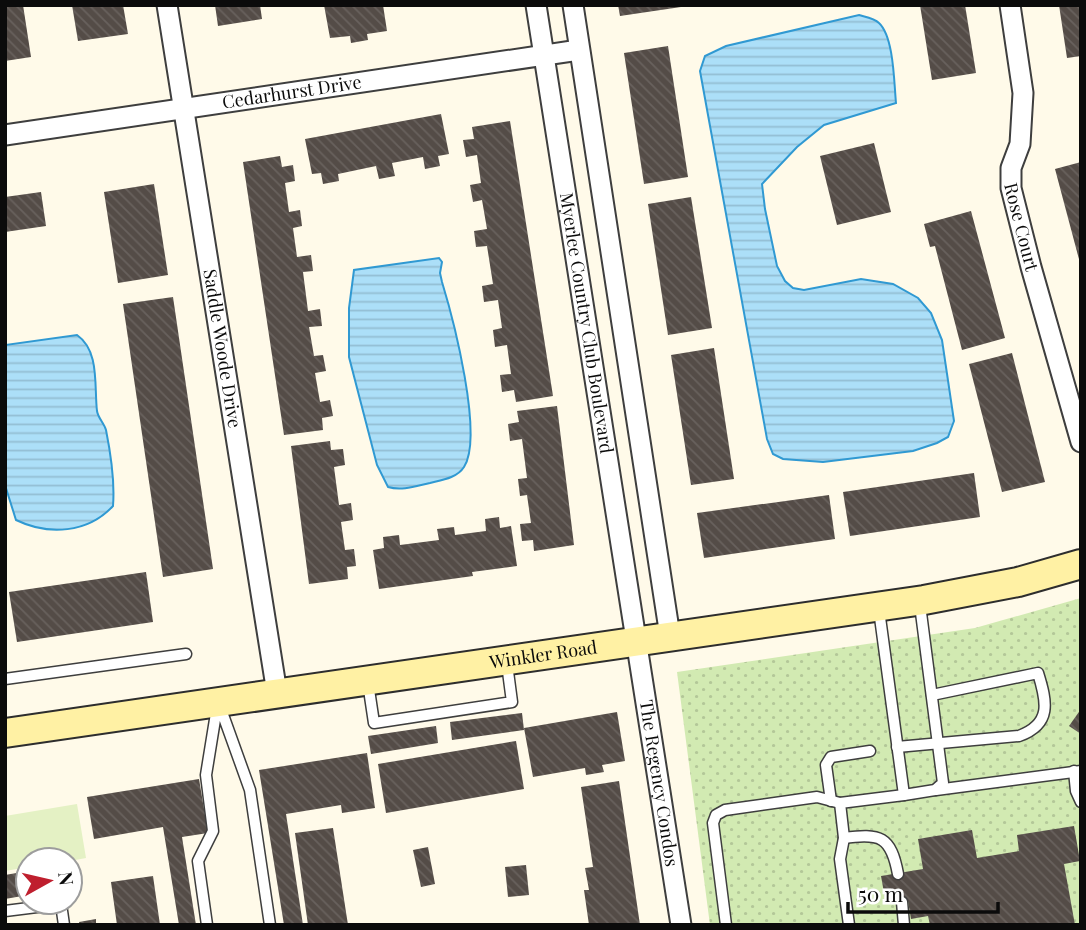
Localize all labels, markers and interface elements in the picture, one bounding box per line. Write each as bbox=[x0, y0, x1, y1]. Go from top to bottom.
street label: Cedarhurst Drive bbox=[221, 69, 363, 114]
street label: Rose Court bbox=[999, 180, 1045, 274]
street label: Myerlee Country Club Boulevard bbox=[555, 191, 620, 456]
street label: Saddle Woode Drive bbox=[198, 267, 247, 430]
street label: Winkler Road bbox=[487, 634, 599, 674]
street label: The Regency Condos bbox=[635, 698, 685, 868]
north arrow bbox=[14, 846, 84, 916]
text: N bbox=[53, 870, 81, 887]
scale bar bbox=[848, 870, 998, 914]
text: 50 m bbox=[858, 879, 904, 907]

